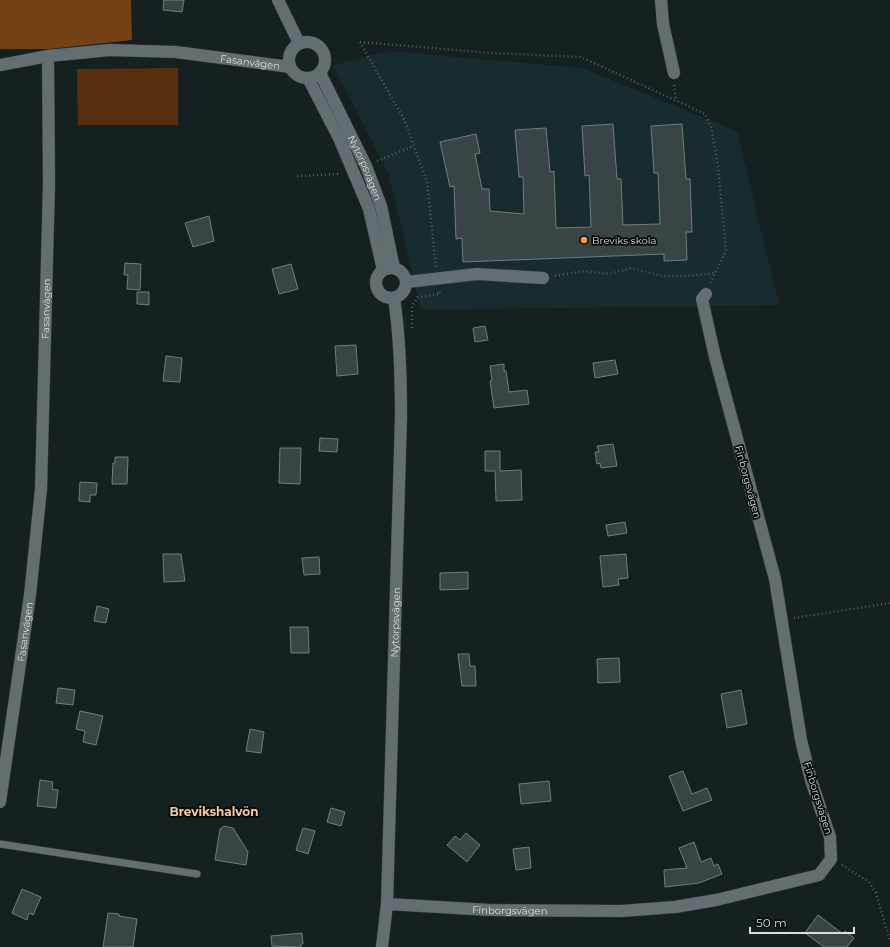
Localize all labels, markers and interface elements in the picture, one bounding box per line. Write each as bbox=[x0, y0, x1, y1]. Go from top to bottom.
street label: Fasanvägen bbox=[219, 51, 281, 72]
street label: Nytorpsvägen bbox=[345, 133, 385, 202]
place label: Breviks skola bbox=[592, 234, 656, 247]
marker: Breviks skola bbox=[579, 235, 589, 245]
street label: Fasanvägen bbox=[38, 278, 53, 339]
street label: Finborgsvägen bbox=[732, 444, 764, 520]
street label: Nytorpsvägen bbox=[388, 587, 403, 658]
street label: Fasanvägen bbox=[14, 601, 35, 663]
street label: Finborgsvägen bbox=[801, 760, 835, 836]
district label: Brevikshalvön bbox=[170, 804, 258, 819]
street label: Finborgsvägen bbox=[472, 902, 547, 917]
scale bar bbox=[750, 909, 854, 935]
text: 50 m bbox=[756, 915, 787, 930]

